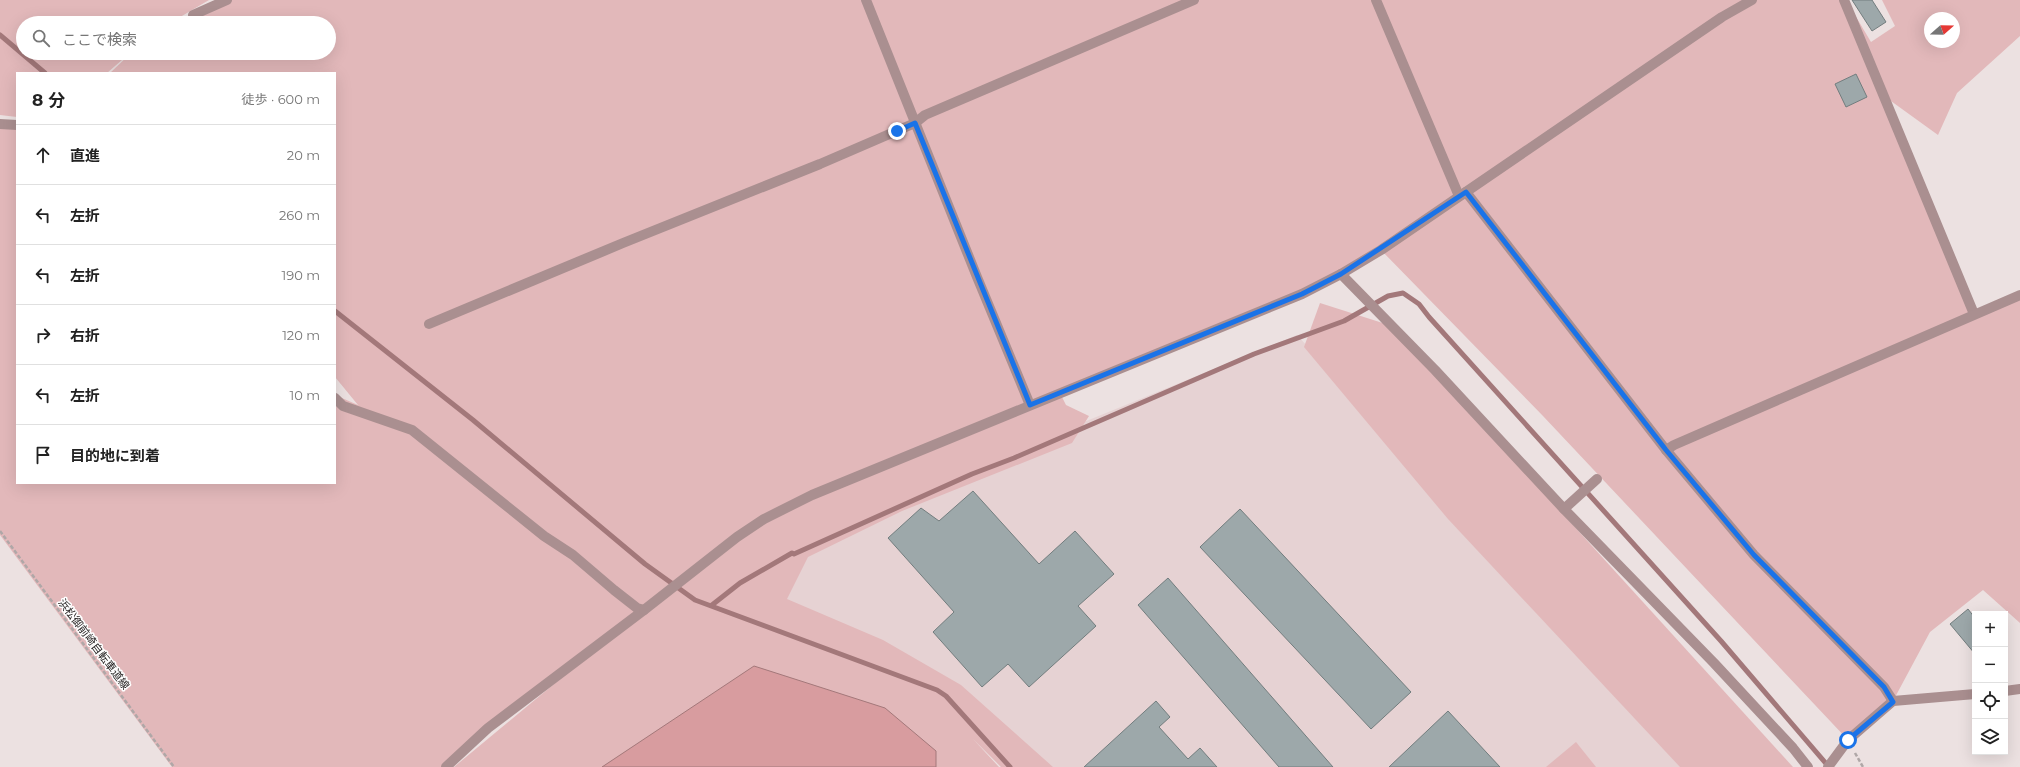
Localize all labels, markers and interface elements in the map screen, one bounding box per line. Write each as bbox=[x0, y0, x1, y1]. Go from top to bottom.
north arrow bbox=[1924, 12, 1960, 48]
search box bbox=[16, 16, 336, 60]
icon: search bbox=[30, 27, 52, 49]
text: ここで検索 bbox=[62, 30, 137, 49]
text: 8 分 bbox=[32, 90, 65, 110]
text: 徒歩 · 600 m bbox=[242, 91, 320, 107]
route end bbox=[888, 122, 906, 140]
icon: ahead bbox=[32, 144, 54, 166]
text: 直進 bbox=[70, 146, 100, 165]
text: 20 m bbox=[287, 147, 320, 163]
icon: left bbox=[32, 204, 54, 226]
text: 左折 bbox=[70, 206, 100, 225]
text: 260 m bbox=[279, 207, 320, 223]
icon: left bbox=[32, 264, 54, 286]
text: 左折 bbox=[70, 266, 100, 285]
text: 190 m bbox=[282, 267, 320, 283]
icon: right bbox=[32, 324, 54, 346]
text: 右折 bbox=[70, 326, 100, 345]
text: 120 m bbox=[282, 327, 320, 343]
icon: left bbox=[32, 384, 54, 406]
text: 左折 bbox=[70, 386, 100, 405]
text: 10 m bbox=[290, 387, 320, 403]
icon: arrive bbox=[32, 444, 54, 466]
text: 目的地に到着 bbox=[70, 446, 160, 465]
street label: 浜松御前崎自転車道線 bbox=[55, 596, 133, 692]
map controls bbox=[1972, 611, 2008, 755]
button: + bbox=[1972, 611, 2008, 647]
button: − bbox=[1972, 647, 2008, 683]
button: locate bbox=[1972, 683, 2008, 719]
button: layers bbox=[1972, 719, 2008, 755]
route start bbox=[1839, 731, 1857, 749]

